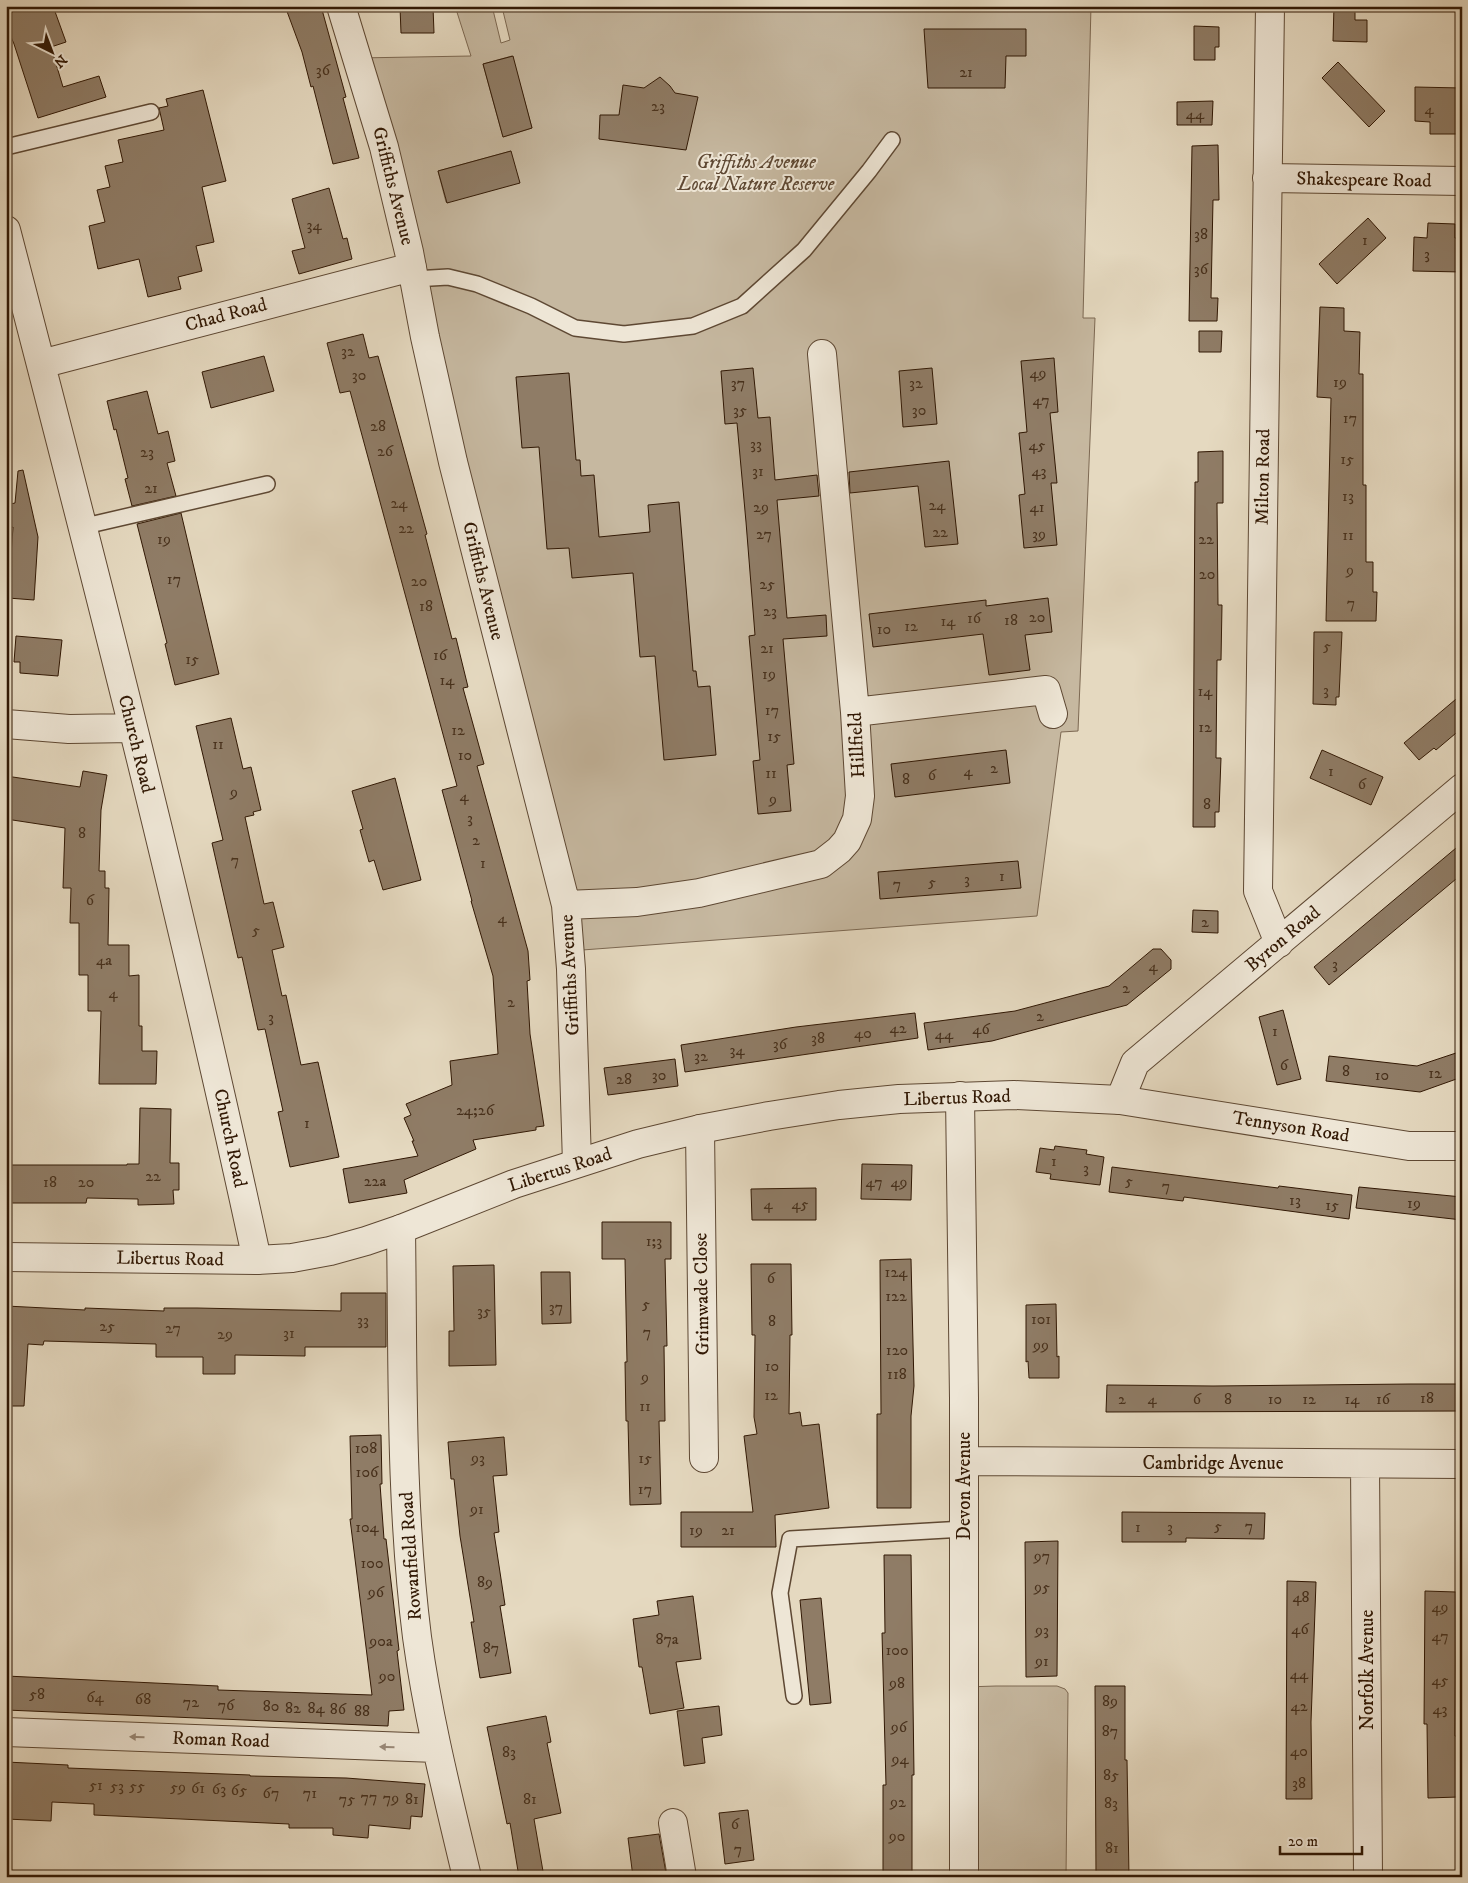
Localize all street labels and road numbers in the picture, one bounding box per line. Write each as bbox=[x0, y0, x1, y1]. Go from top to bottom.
street label: Griffiths Avenue bbox=[367, 124, 419, 248]
street label: Shakespeare Road bbox=[1296, 167, 1432, 193]
street label: Chad Road bbox=[183, 293, 270, 337]
street label: Milton Road bbox=[1251, 428, 1275, 525]
street label: Griffiths Avenue bbox=[457, 519, 509, 643]
street label: Church Road bbox=[113, 693, 159, 796]
street label: Hillfield bbox=[844, 711, 870, 779]
street label: Byron Road bbox=[1241, 901, 1326, 977]
street label: Griffiths Avenue bbox=[555, 914, 585, 1036]
street label: Libertus Road bbox=[903, 1085, 1012, 1111]
street label: Church Road bbox=[208, 1087, 252, 1190]
street label: Tennyson Road bbox=[1231, 1106, 1352, 1148]
street label: Libertus Road bbox=[505, 1142, 615, 1198]
street label: Grimwade Close bbox=[689, 1232, 715, 1356]
street label: Libertus Road bbox=[116, 1247, 224, 1271]
street label: Devon Avenue bbox=[953, 1432, 976, 1540]
street label: Cambridge Avenue bbox=[1142, 1452, 1284, 1475]
street label: Rowanfield Road bbox=[395, 1490, 427, 1621]
street label: Norfolk Avenue bbox=[1356, 1610, 1379, 1730]
street label: Roman Road bbox=[172, 1727, 271, 1753]

